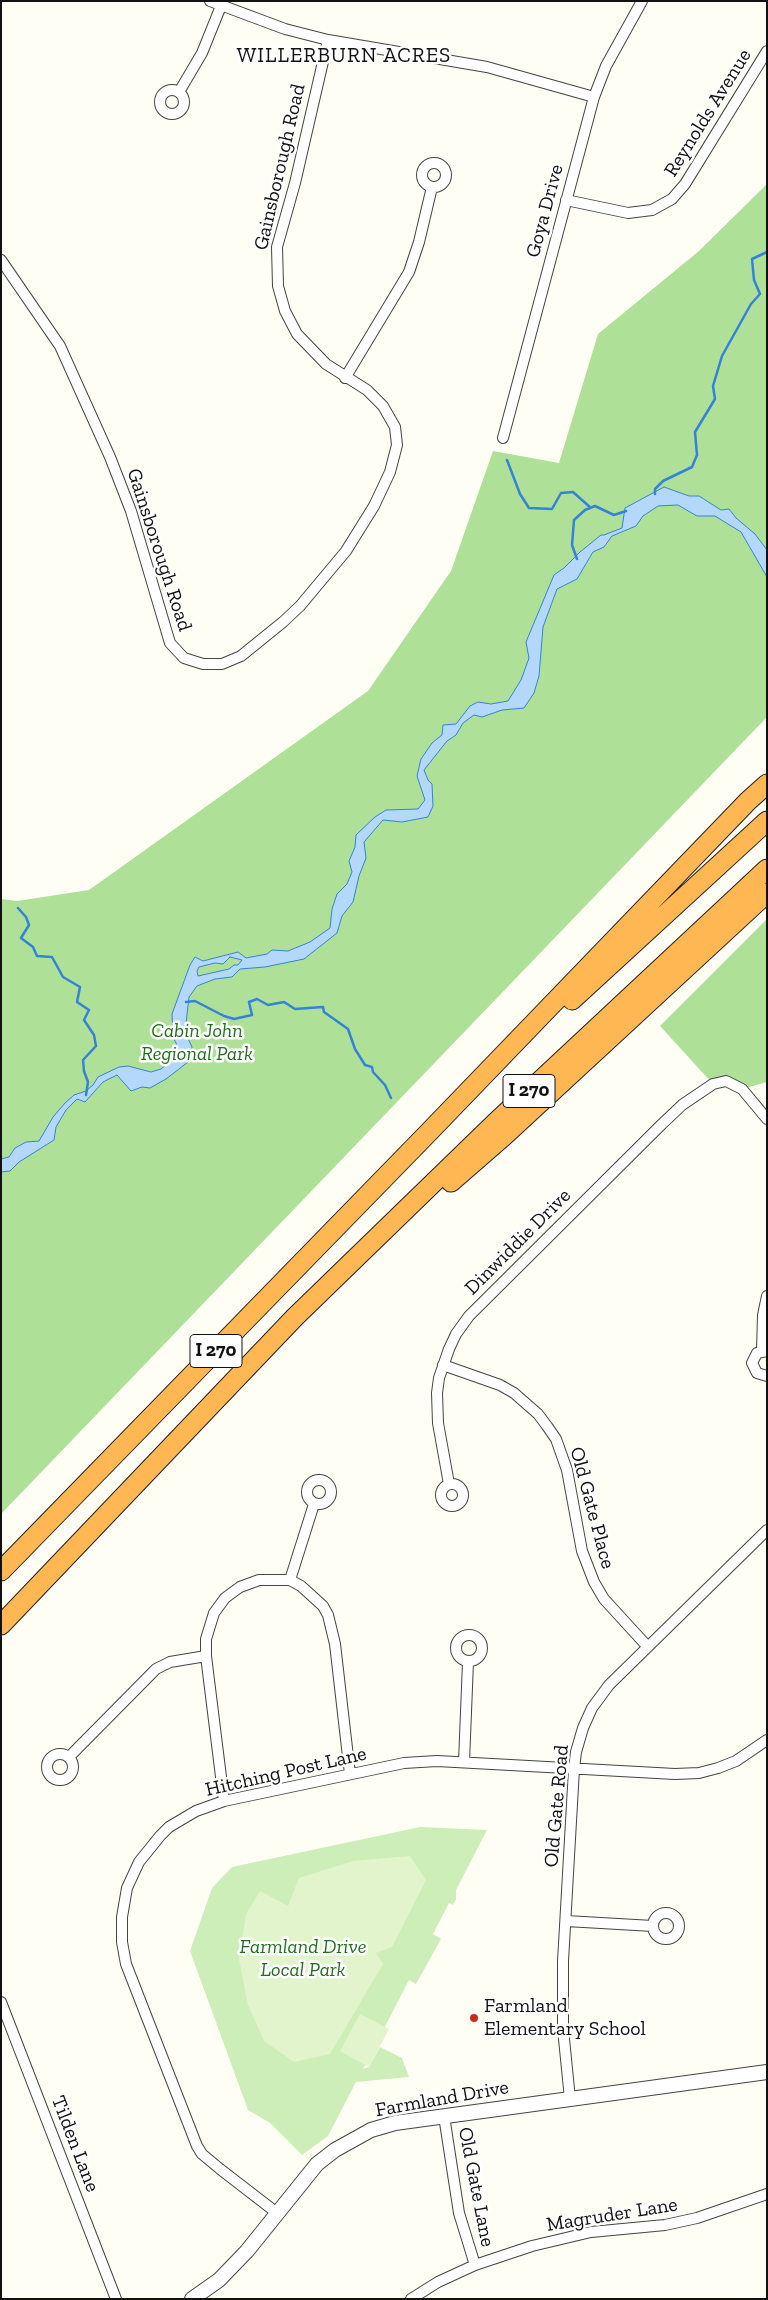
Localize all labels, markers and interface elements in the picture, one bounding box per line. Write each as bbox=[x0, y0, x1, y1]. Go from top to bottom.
district label: WILLERBURN ACRES bbox=[235, 43, 453, 69]
street label: Reynolds Avenue bbox=[659, 45, 757, 181]
street label: Gainsborough Road bbox=[249, 82, 311, 252]
street label: Goya Drive bbox=[521, 162, 569, 260]
street label: Gainsborough Road bbox=[121, 466, 197, 634]
park label: Cabin John Regional Park bbox=[141, 1019, 253, 1066]
road number: I 270 bbox=[503, 1074, 555, 1108]
street label: Dinwiddie Drive bbox=[460, 1184, 576, 1300]
road number: I 270 bbox=[190, 1334, 242, 1368]
street label: Old Gate Place bbox=[564, 1444, 620, 1572]
street label: Hitching Post Lane bbox=[203, 1742, 369, 1802]
street label: Old Gate Road bbox=[540, 1744, 574, 1868]
park label: Farmland Drive Local Park bbox=[240, 1935, 366, 1982]
place label: Farmland Elementary School bbox=[484, 1994, 646, 2041]
marker: Farmland Elementary School bbox=[468, 2012, 480, 2024]
street label: Farmland Drive bbox=[373, 2075, 511, 2123]
street label: Tilden Lane bbox=[46, 2092, 104, 2196]
street label: Old Gate Lane bbox=[453, 2125, 499, 2249]
street label: Magruder Lane bbox=[545, 2193, 679, 2237]

